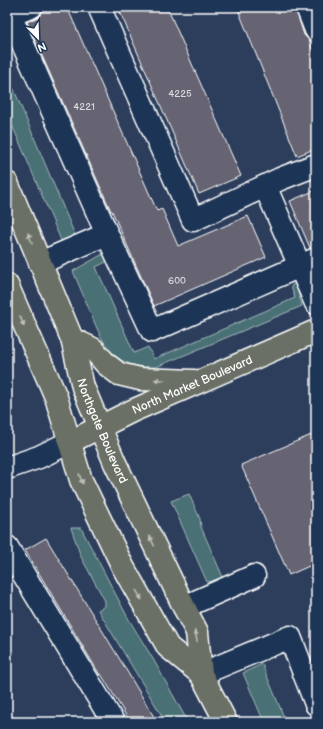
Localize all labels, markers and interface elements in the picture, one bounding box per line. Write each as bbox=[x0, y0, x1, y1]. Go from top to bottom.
north arrow bbox=[18, 18, 58, 58]
text: N bbox=[35, 39, 48, 54]
house number: 4225 bbox=[168, 88, 192, 100]
house number: 4221 bbox=[73, 101, 95, 113]
one-way arrow bbox=[26, 232, 32, 244]
house number: 600 bbox=[168, 275, 186, 287]
one-way arrow bbox=[20, 315, 26, 327]
street label: North Market Boulevard bbox=[130, 352, 255, 418]
one-way arrow bbox=[154, 376, 166, 383]
street label: Northgate Boulevard bbox=[74, 377, 131, 486]
one-way arrow bbox=[78, 473, 84, 485]
one-way arrow bbox=[149, 536, 155, 547]
one-way arrow bbox=[135, 589, 142, 601]
one-way arrow bbox=[193, 630, 199, 642]

